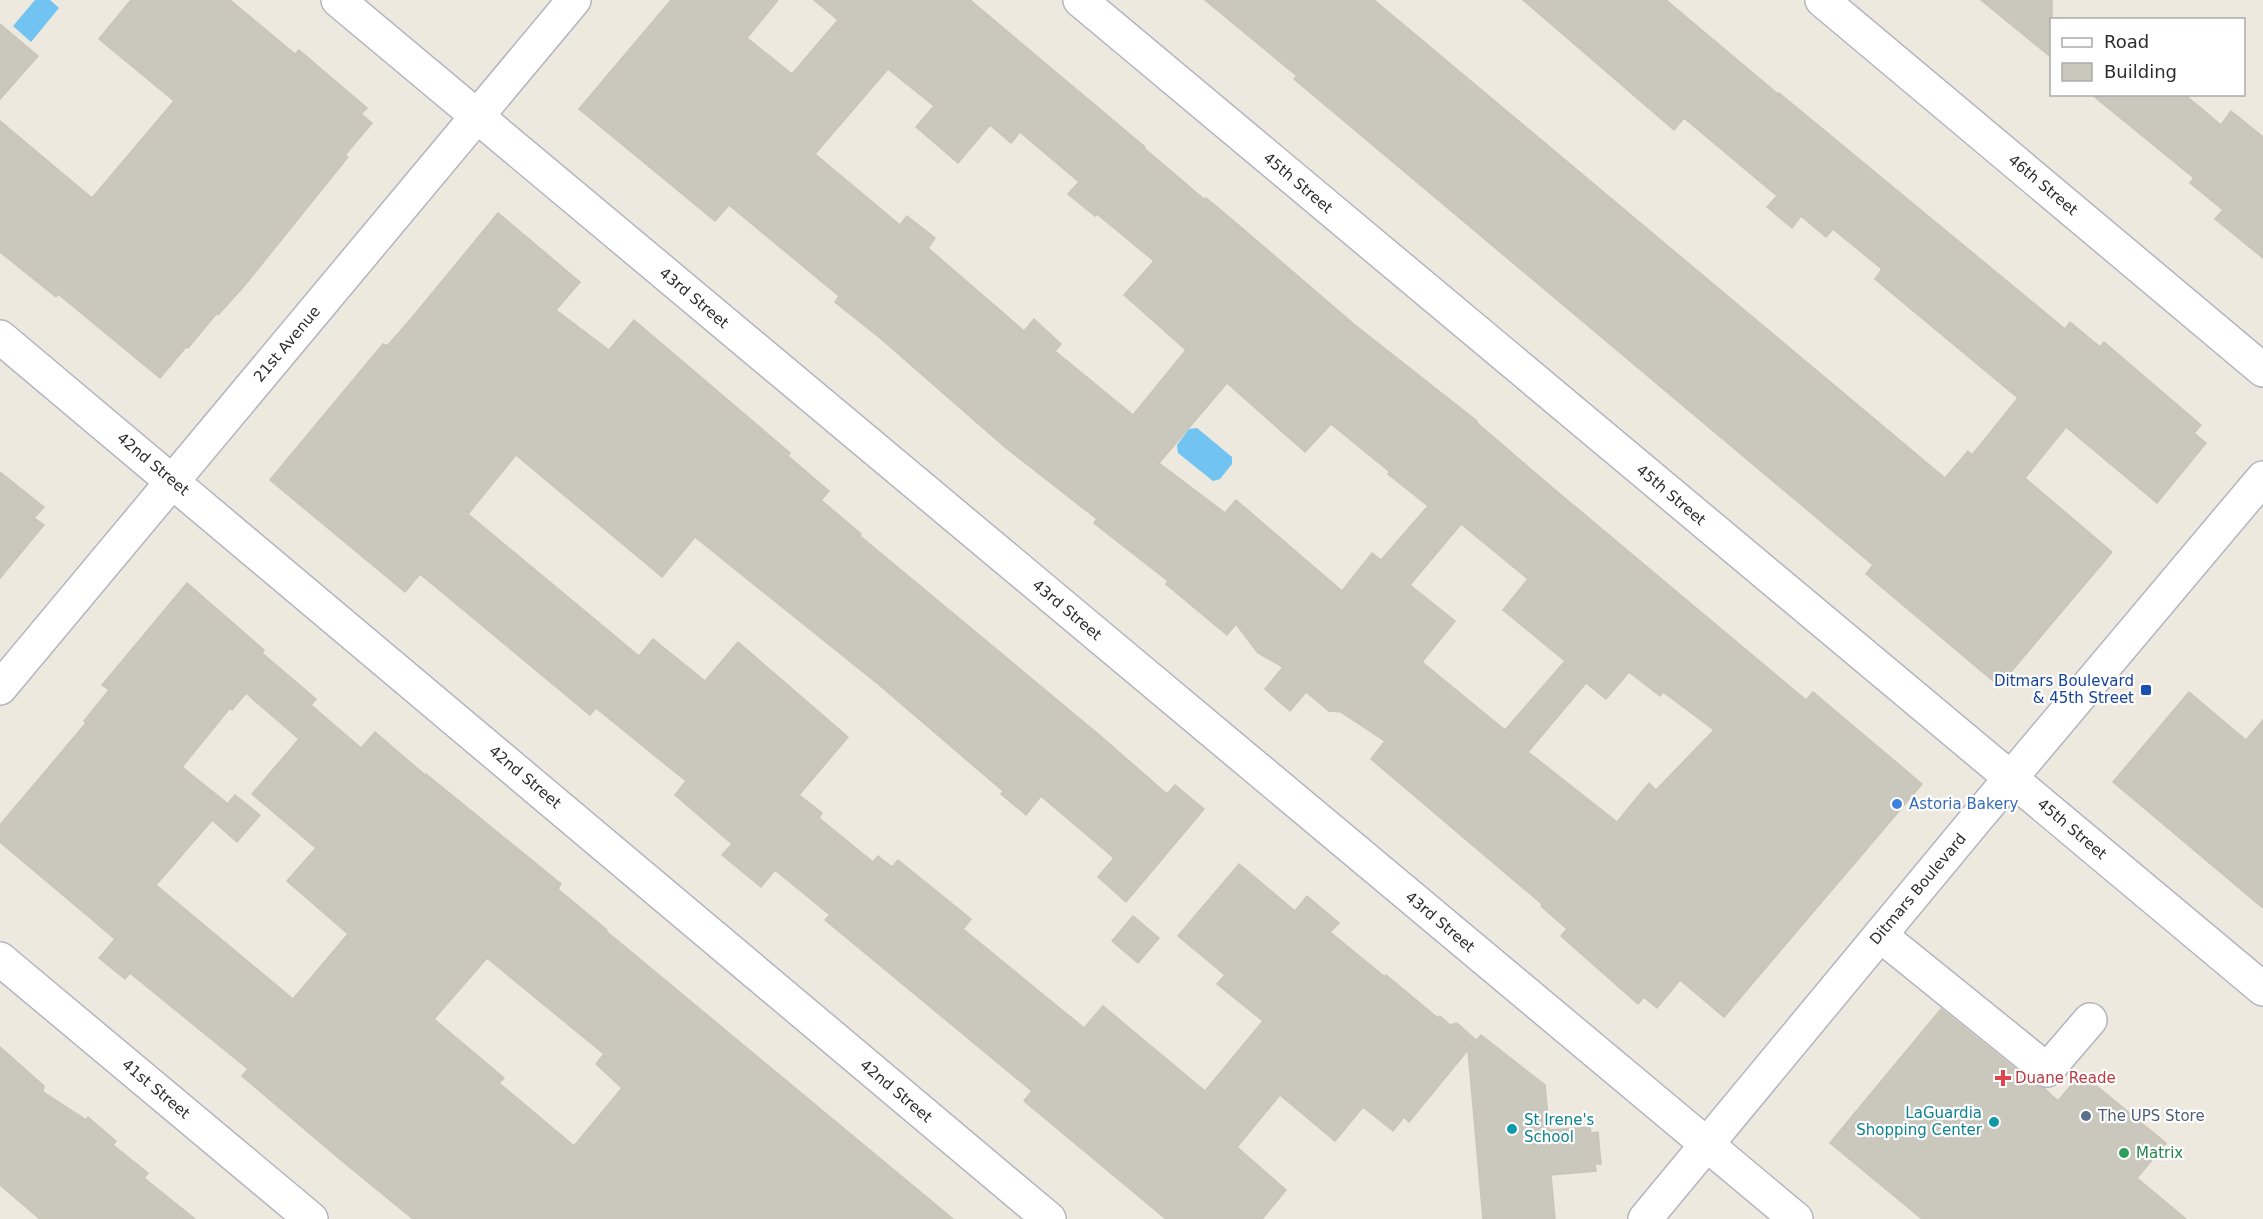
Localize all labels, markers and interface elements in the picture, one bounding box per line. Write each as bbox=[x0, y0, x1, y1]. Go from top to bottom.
legend bbox=[2050, 18, 2245, 96]
text: Road bbox=[2104, 31, 2149, 52]
text: Building bbox=[2104, 61, 2177, 82]
street label: 45th Street bbox=[1260, 149, 1336, 217]
street label: 46th Street bbox=[2005, 151, 2081, 219]
street label: 43rd Street bbox=[656, 264, 732, 332]
street label: 21st Avenue bbox=[250, 302, 324, 386]
street label: 42nd Street bbox=[113, 429, 193, 499]
street label: 45th Street bbox=[1633, 461, 1709, 529]
street label: 43rd Street bbox=[1029, 576, 1105, 644]
place label: Ditmars Boulevard & 45th Street bbox=[1994, 672, 2134, 707]
marker: Ditmars Boulevard & 45th Street bbox=[2139, 683, 2153, 697]
street label: 42nd Street bbox=[485, 742, 565, 812]
place label: Astoria Bakery bbox=[1909, 795, 2018, 813]
street label: 45th Street bbox=[2034, 795, 2110, 863]
marker: Astoria Bakery bbox=[1890, 797, 1904, 811]
street label: Ditmars Boulevard bbox=[1866, 830, 1970, 948]
street label: 43rd Street bbox=[1402, 888, 1478, 956]
street label: 41st Street bbox=[118, 1055, 194, 1123]
street label: 42nd Street bbox=[856, 1056, 936, 1126]
place label: Duane Reade bbox=[2015, 1069, 2116, 1087]
marker: Duane Reade bbox=[1996, 1071, 2010, 1085]
place label: LaGuardia Shopping Center bbox=[1856, 1104, 1983, 1139]
place label: The UPS Store bbox=[2097, 1107, 2205, 1125]
marker: The UPS Store bbox=[2079, 1109, 2093, 1123]
place label: St Irene's School bbox=[1524, 1111, 1595, 1146]
marker: LaGuardia Shopping Center bbox=[1987, 1115, 2001, 1129]
marker: St Irene's School bbox=[1505, 1122, 1519, 1136]
place label: Matrix bbox=[2136, 1144, 2183, 1162]
marker: Matrix bbox=[2117, 1146, 2131, 1160]

